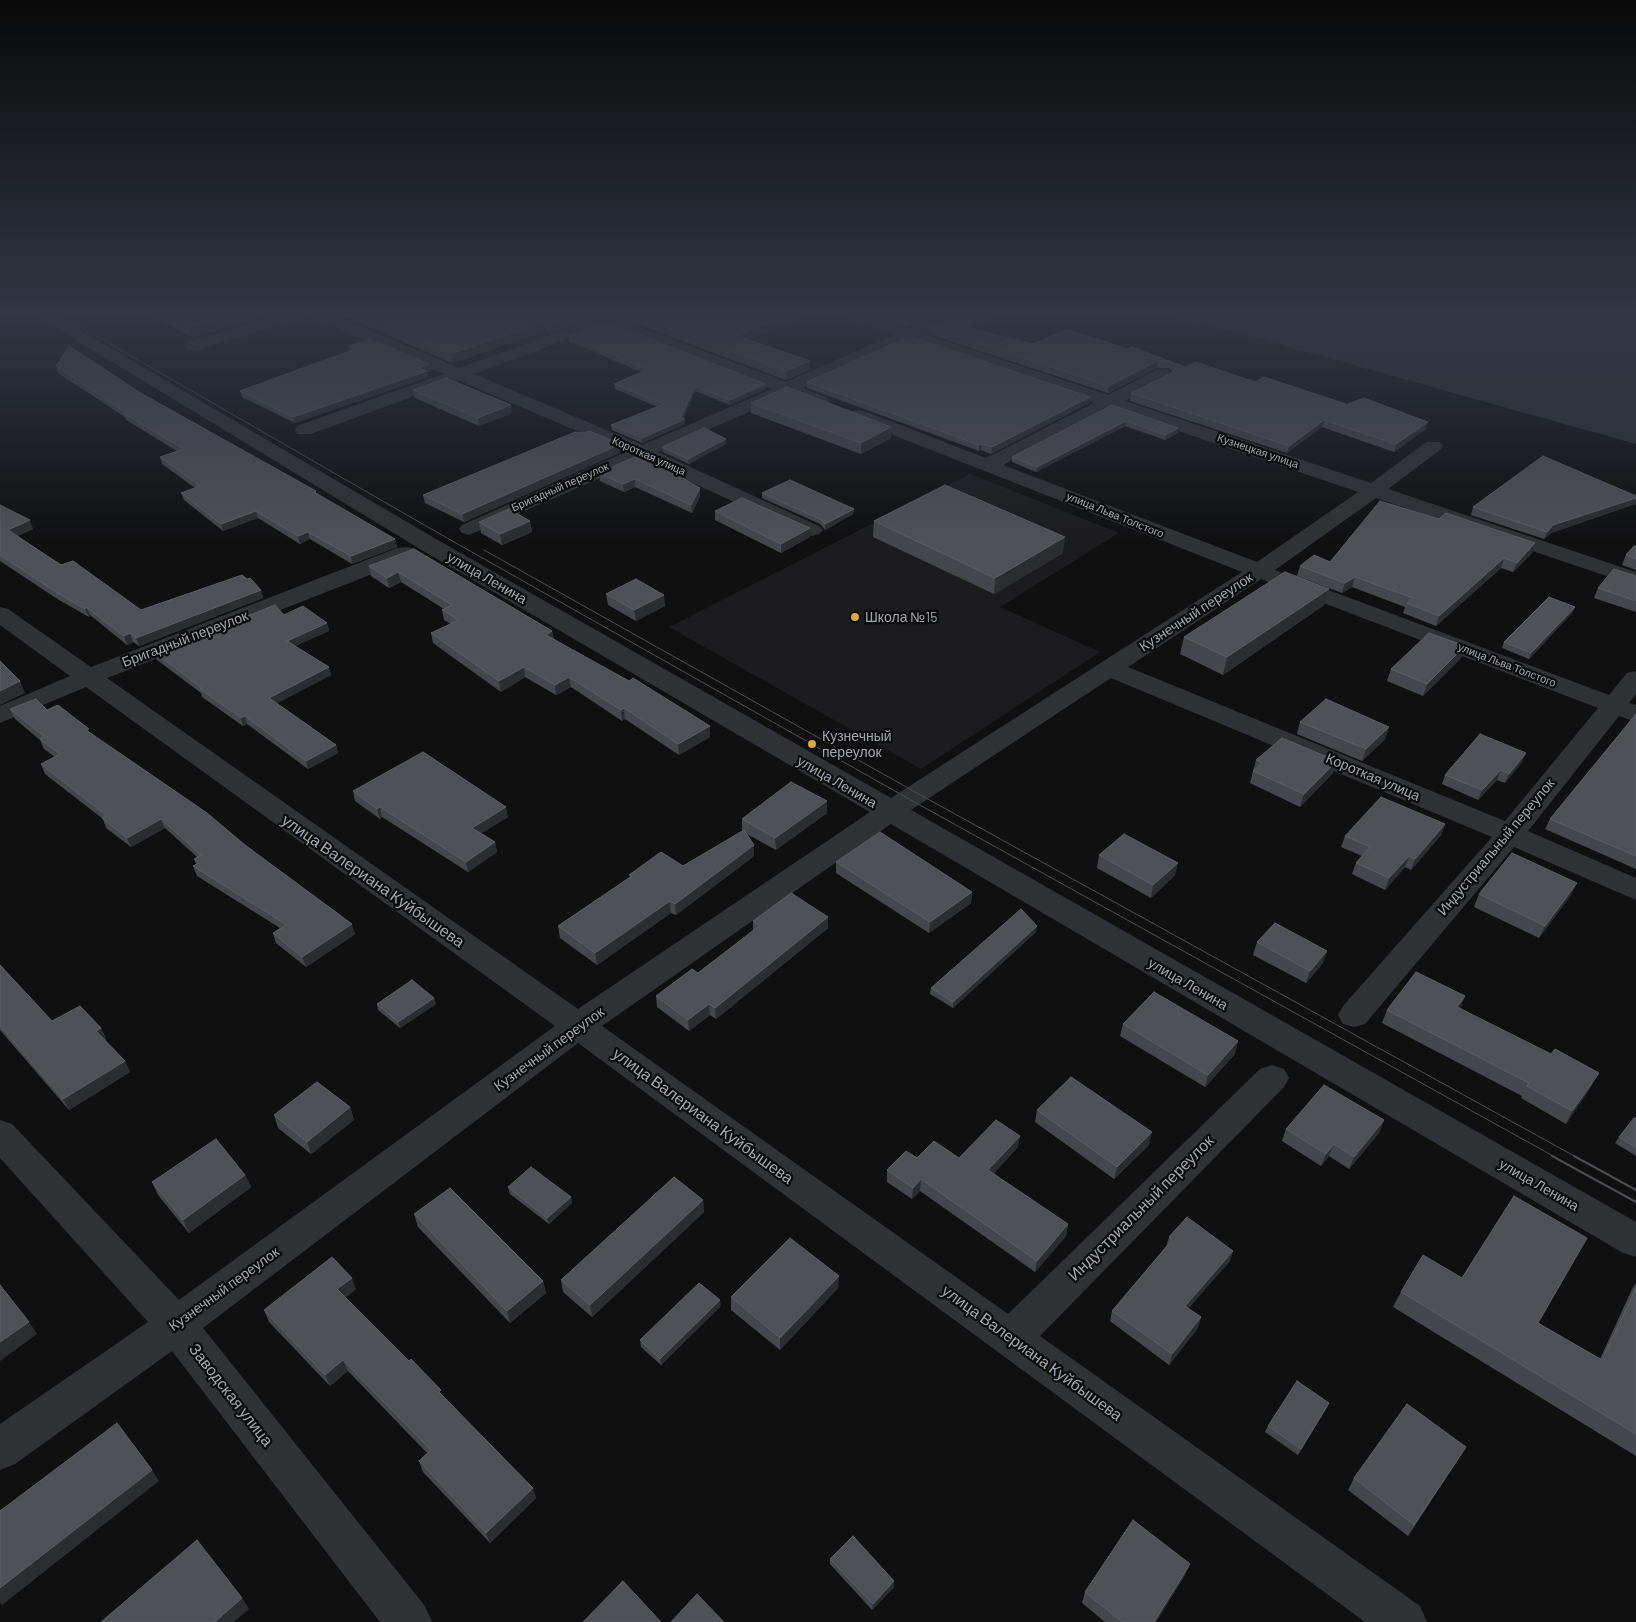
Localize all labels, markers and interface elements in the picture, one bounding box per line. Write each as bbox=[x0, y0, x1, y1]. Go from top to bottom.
street label: Кузнецкая улица bbox=[1216, 431, 1300, 471]
street label: Короткая улица bbox=[610, 434, 688, 478]
street label: Бригадный переулок bbox=[509, 460, 611, 514]
street label: улица Льва Толстого bbox=[1064, 489, 1166, 541]
street label: улица Ленина bbox=[444, 548, 530, 608]
street label: Кузнечный переулок bbox=[1136, 569, 1256, 655]
street label: Бригадный переулок bbox=[120, 607, 250, 671]
place label: Школа №15 bbox=[865, 609, 937, 625]
marker: Школа №15 bbox=[849, 611, 861, 623]
street label: улица Льва Толстого bbox=[1456, 640, 1558, 690]
place label: Кузнечный переулок bbox=[822, 728, 892, 760]
marker: Кузнечный переулок bbox=[806, 738, 818, 750]
street label: Короткая улица bbox=[1323, 750, 1423, 804]
street label: улица Ленина bbox=[794, 752, 880, 812]
street label: Индустриальный переулок bbox=[1434, 775, 1558, 919]
street label: улица Валериана Куйбышева bbox=[278, 810, 468, 952]
street label: улица Ленина bbox=[1145, 954, 1231, 1014]
street label: Кузнечный переулок bbox=[491, 1003, 607, 1095]
street label: улица Валериана Куйбышева bbox=[609, 1044, 797, 1188]
street label: Индустриальный переулок bbox=[1064, 1131, 1218, 1285]
street label: улица Ленина bbox=[1496, 1155, 1582, 1215]
street label: Кузнечный переулок bbox=[166, 1243, 282, 1335]
street label: улица Валериана Куйбышева bbox=[938, 1281, 1126, 1425]
street label: Заводская улица bbox=[185, 1340, 277, 1450]

